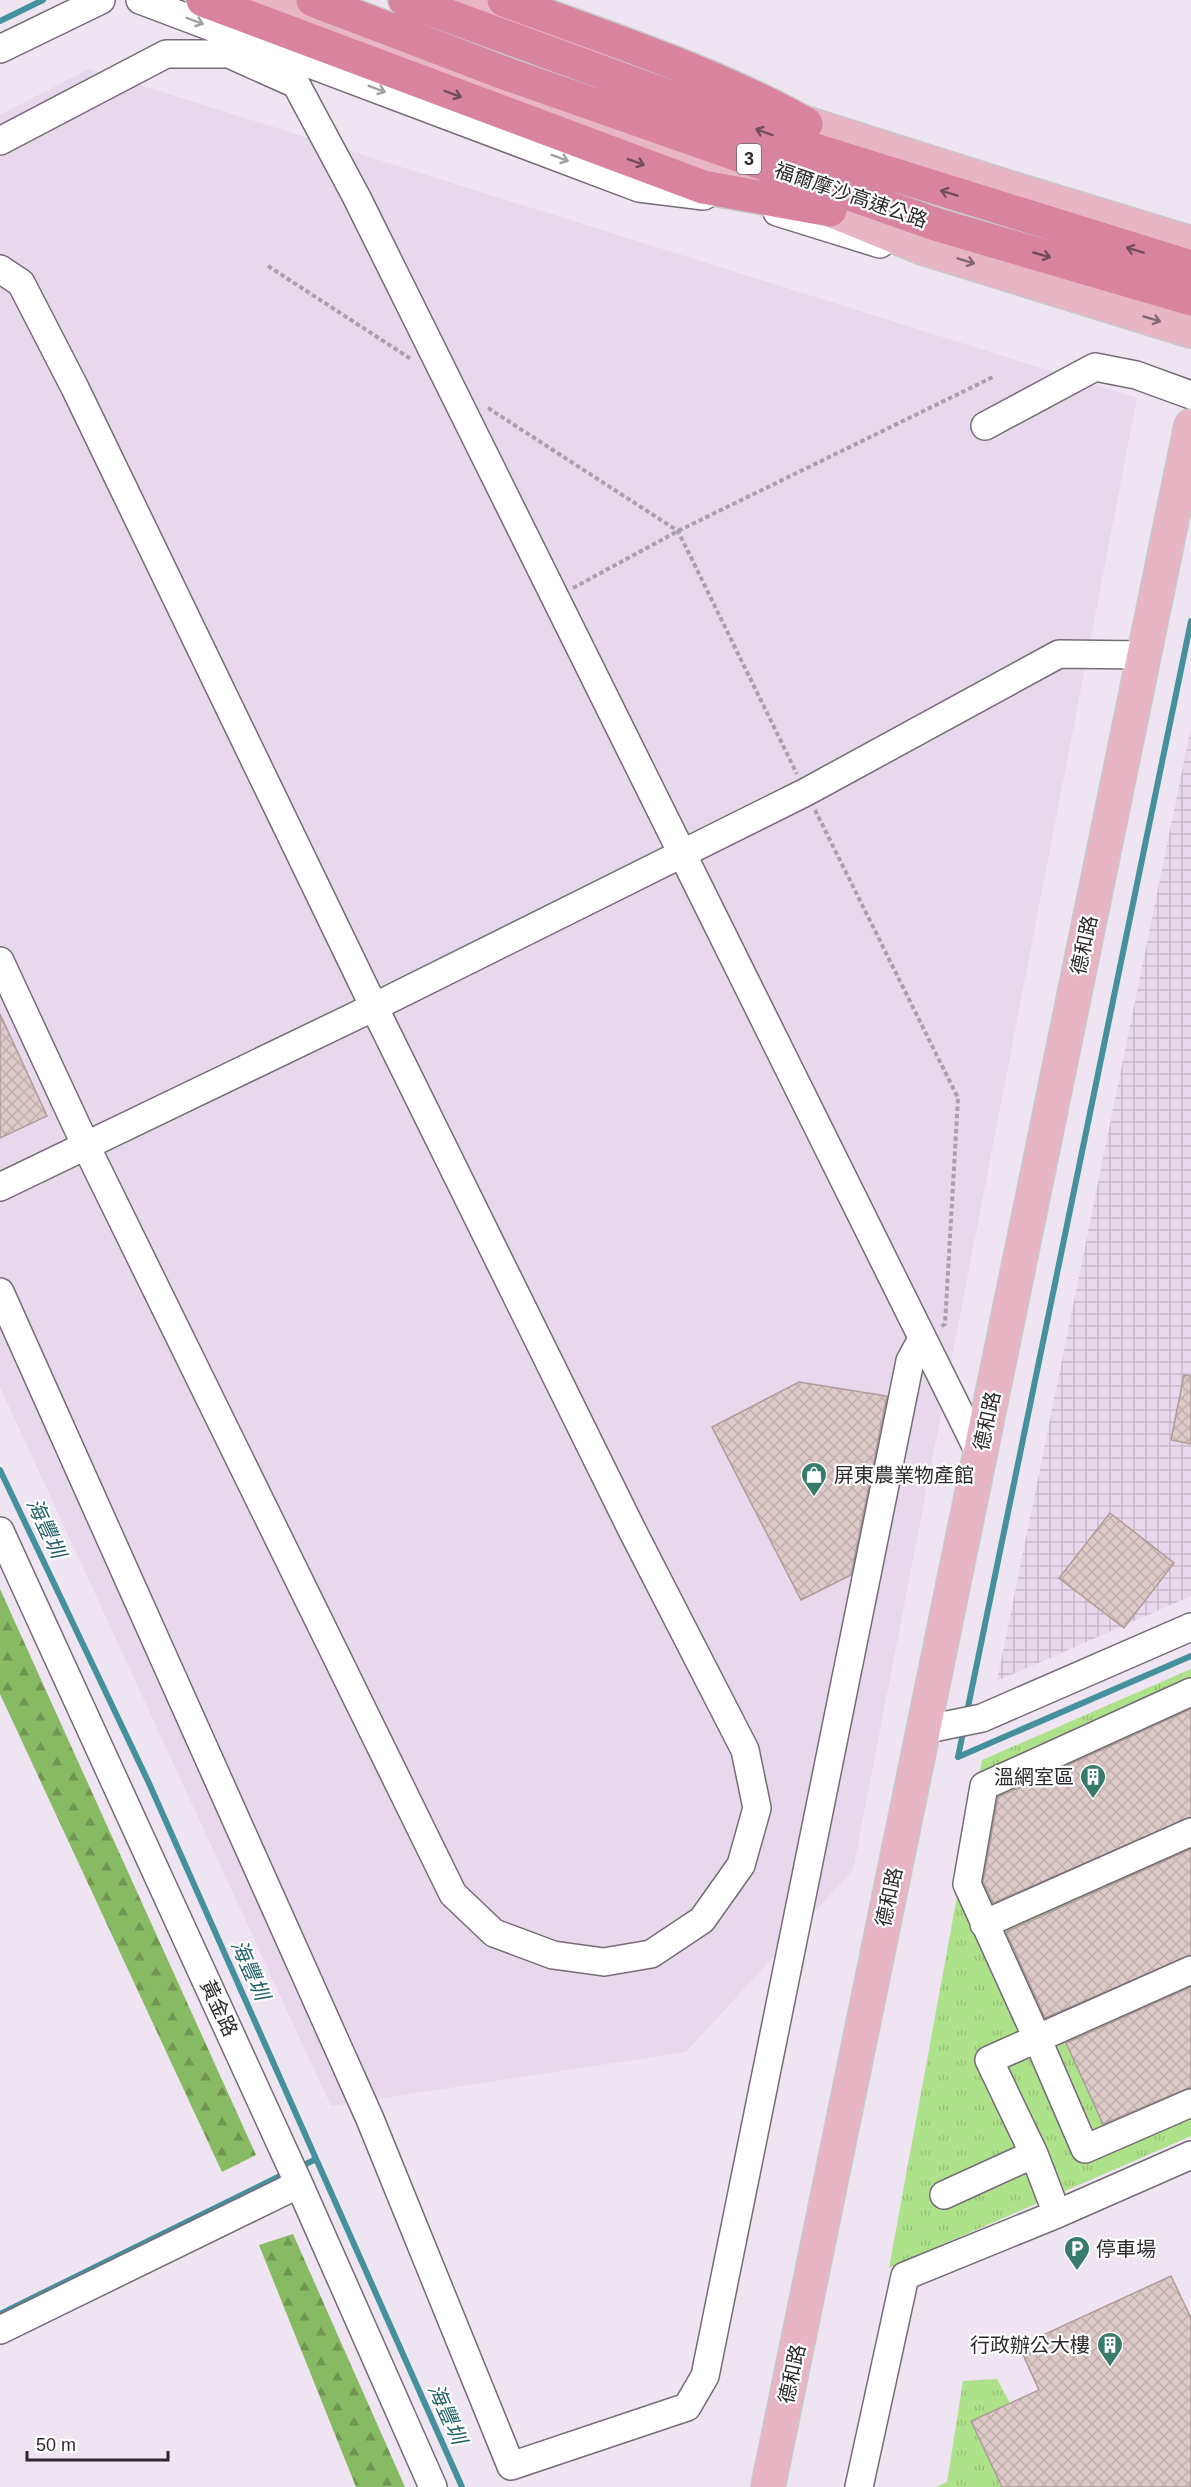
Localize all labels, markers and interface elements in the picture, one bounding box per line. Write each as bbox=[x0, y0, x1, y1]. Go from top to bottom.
one-way arrow bbox=[185, 16, 204, 27]
one-way arrow bbox=[367, 85, 386, 96]
one-way arrow bbox=[443, 89, 462, 100]
one-way arrow bbox=[755, 125, 773, 136]
road number: 3 bbox=[737, 144, 761, 174]
one-way arrow bbox=[550, 153, 569, 164]
one-way arrow bbox=[626, 158, 645, 169]
street label: 福爾摩沙高速公路 bbox=[772, 159, 930, 231]
one-way arrow bbox=[940, 187, 959, 198]
one-way arrow bbox=[1126, 244, 1145, 255]
one-way arrow bbox=[1032, 250, 1051, 261]
one-way arrow bbox=[956, 256, 975, 267]
one-way arrow bbox=[1142, 314, 1161, 325]
street label: 德和路 bbox=[1067, 913, 1101, 977]
street label: 德和路 bbox=[970, 1389, 1004, 1453]
shop icon: 屏東農業物產館 bbox=[799, 1460, 829, 1498]
place label: 屏東農業物產館 bbox=[834, 1464, 974, 1486]
water label: 海豐圳 bbox=[23, 1494, 71, 1564]
building icon: 溫網室區 bbox=[1078, 1762, 1108, 1800]
place label: 溫網室區 bbox=[994, 1766, 1074, 1788]
street label: 德和路 bbox=[872, 1865, 906, 1929]
water label: 海豐圳 bbox=[227, 1936, 275, 2006]
street label: 黃金路 bbox=[196, 1976, 242, 2040]
parking icon: 停車場 bbox=[1062, 2234, 1092, 2272]
place label: 停車場 bbox=[1096, 2238, 1156, 2260]
building icon: 行政辦公大樓 bbox=[1095, 2330, 1125, 2368]
place label: 行政辦公大樓 bbox=[970, 2334, 1090, 2356]
street label: 德和路 bbox=[775, 2342, 809, 2406]
water label: 海豐圳 bbox=[424, 2380, 472, 2450]
scale bar bbox=[27, 2424, 168, 2462]
text: 50 m bbox=[36, 2435, 76, 2455]

